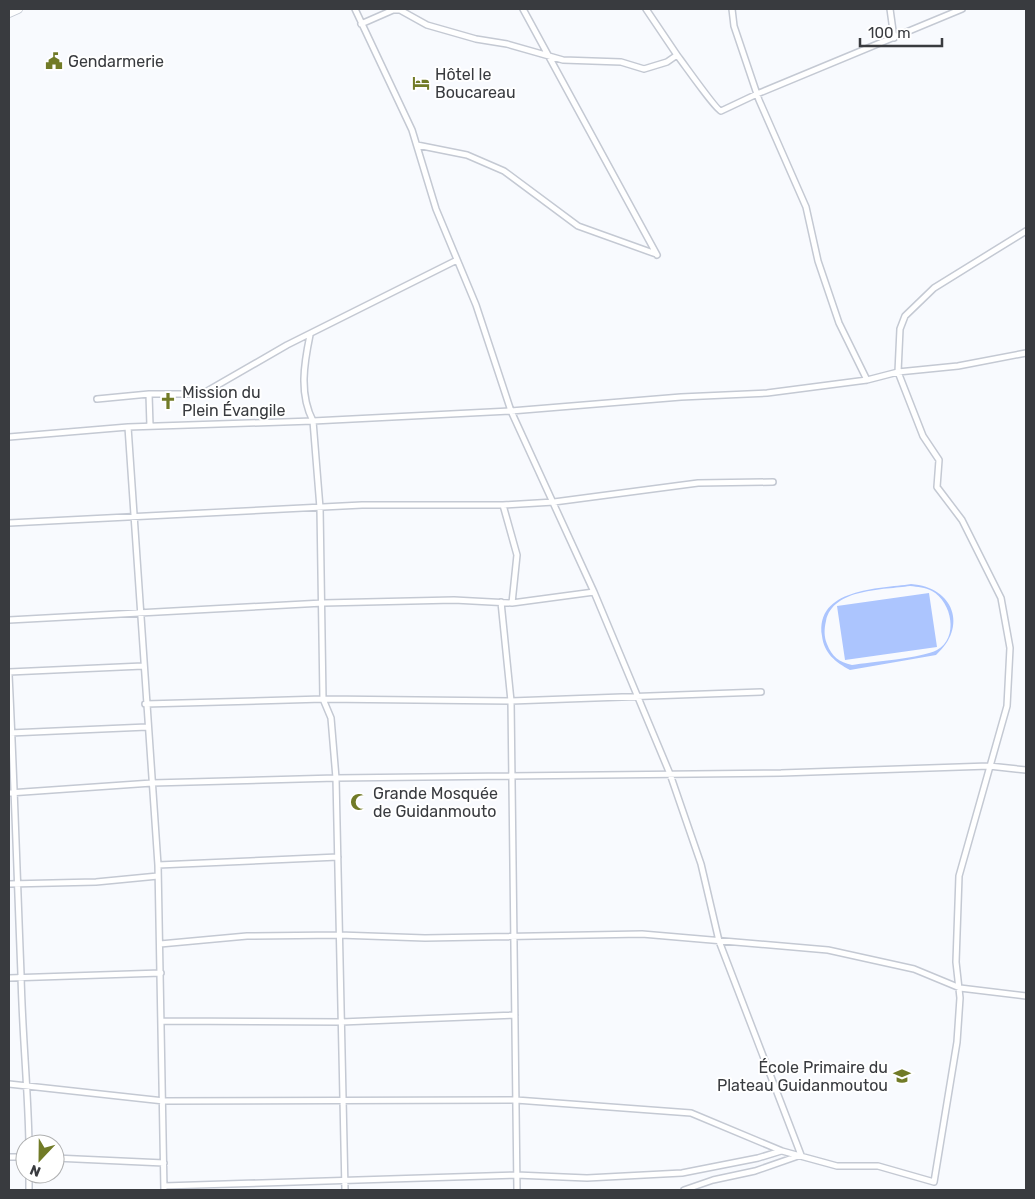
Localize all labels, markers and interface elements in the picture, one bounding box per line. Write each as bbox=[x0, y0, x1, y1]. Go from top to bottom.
scale bar bbox=[860, 15, 942, 47]
text: 100 m bbox=[868, 24, 910, 42]
public building icon: Gendarmerie bbox=[44, 51, 64, 71]
place label: Gendarmerie bbox=[68, 52, 164, 71]
place label: Hôtel le Boucareau bbox=[435, 65, 516, 102]
hotel icon: Hôtel le Boucareau bbox=[411, 73, 431, 93]
place label: Mission du Plein Évangile bbox=[182, 383, 285, 420]
church icon: Mission du Plein Évangile bbox=[158, 391, 178, 411]
place label: Grande Mosquée de Guidanmouto bbox=[373, 784, 498, 821]
mosque icon: Grande Mosquée de Guidanmouto bbox=[349, 792, 369, 812]
place label: École Primaire du Plateau Guidanmoutou bbox=[717, 1058, 888, 1095]
school or university icon: École Primaire du Plateau Guidanmoutou bbox=[892, 1066, 912, 1086]
north arrow bbox=[15, 1134, 65, 1184]
text: N bbox=[27, 1161, 43, 1180]

